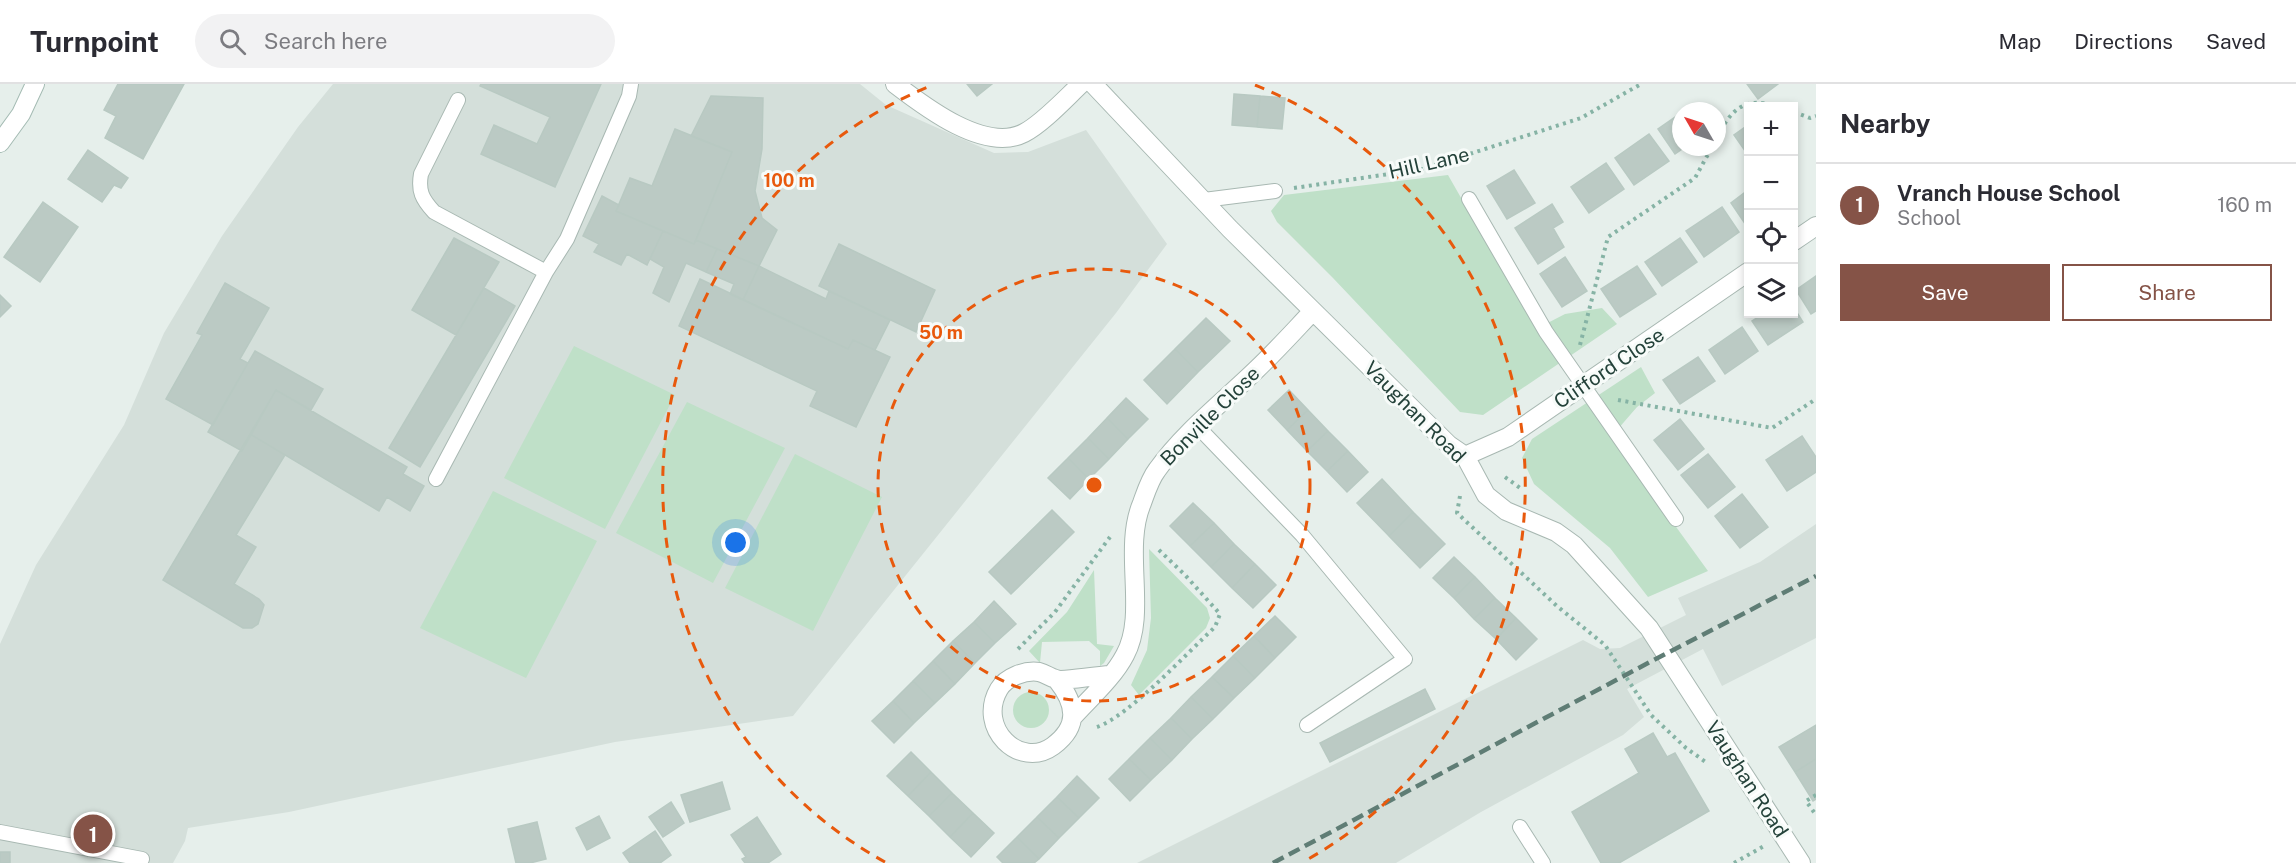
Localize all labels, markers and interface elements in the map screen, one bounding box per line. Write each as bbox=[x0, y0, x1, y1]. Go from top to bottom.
search box bbox=[195, 14, 615, 68]
text: Turnpoint bbox=[30, 25, 159, 58]
icon: search bbox=[216, 25, 249, 58]
text: Search here bbox=[264, 28, 387, 54]
text: Map bbox=[1999, 29, 2041, 54]
text: Directions bbox=[2074, 29, 2173, 54]
text: Saved bbox=[2206, 29, 2266, 54]
north arrow bbox=[1672, 102, 1726, 156]
map controls bbox=[1744, 102, 1798, 318]
button: + bbox=[1744, 102, 1798, 156]
text: Nearby bbox=[1840, 108, 1930, 139]
street label: Hill Lane bbox=[1386, 142, 1472, 184]
button: − bbox=[1744, 156, 1798, 210]
text: 100 m bbox=[763, 170, 815, 191]
text: Vranch House School bbox=[1897, 180, 2121, 206]
text: 1 bbox=[1855, 193, 1864, 217]
text: 160 m bbox=[2217, 193, 2272, 217]
text: School bbox=[1897, 206, 1961, 230]
button: locate bbox=[1744, 210, 1798, 264]
button: layers bbox=[1744, 264, 1798, 318]
button: Save bbox=[1840, 264, 2050, 321]
button: Share bbox=[2062, 264, 2272, 321]
text: 50 m bbox=[919, 322, 963, 343]
street label: Clifford Close bbox=[1549, 322, 1669, 414]
street label: Vaughan Road bbox=[1359, 356, 1471, 468]
street label: Bonville Close bbox=[1155, 361, 1265, 471]
centre of rings bbox=[1084, 475, 1104, 495]
your location bbox=[721, 528, 750, 557]
street label: Vaughan Road bbox=[1700, 716, 1794, 842]
pin: 1 bbox=[74, 812, 112, 856]

